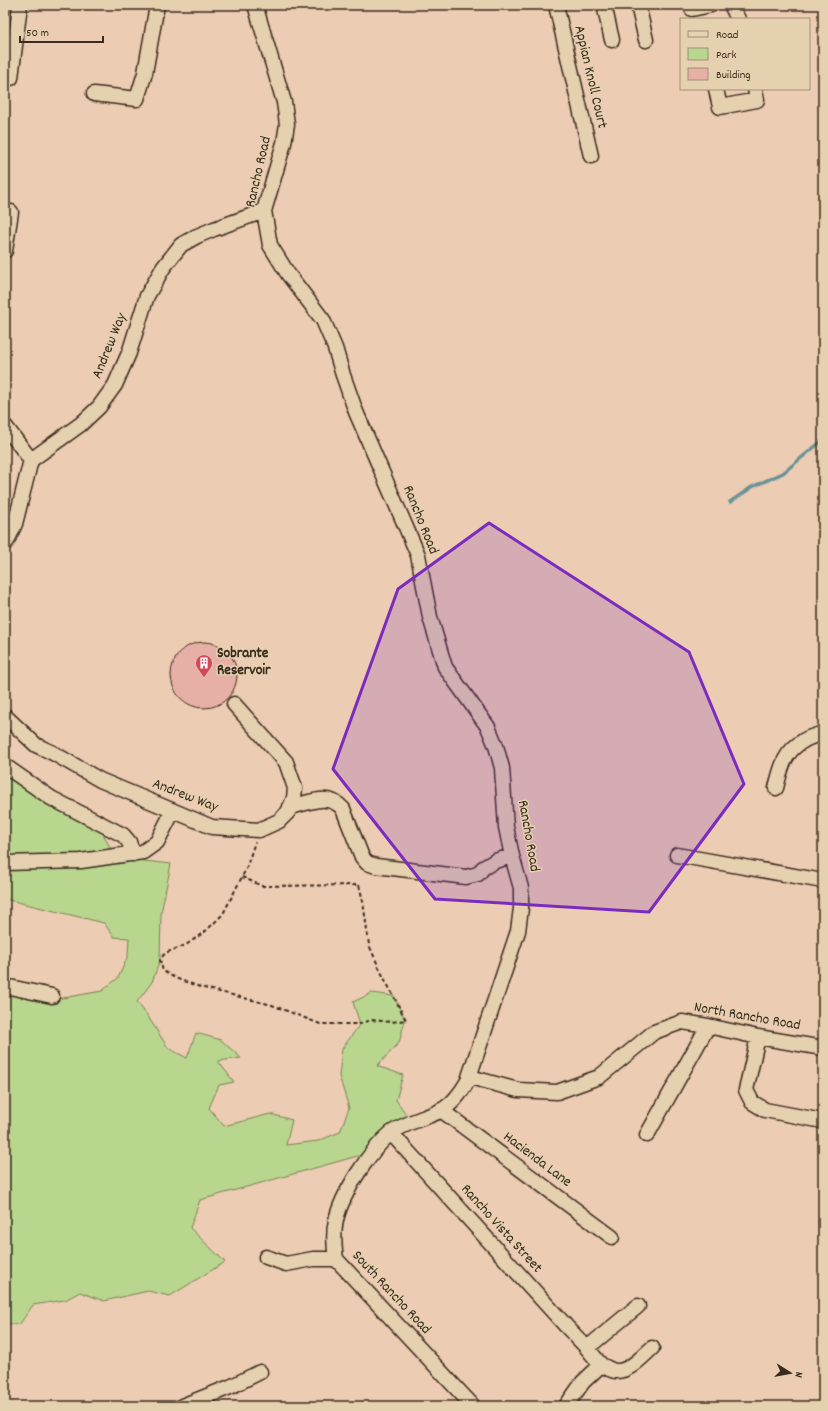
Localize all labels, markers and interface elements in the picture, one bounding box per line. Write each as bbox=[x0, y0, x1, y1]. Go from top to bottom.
scale bar bbox=[20, 18, 103, 44]
legend bbox=[680, 18, 810, 90]
street label: Appian Knoll Court bbox=[567, 23, 613, 131]
text: 50 m bbox=[26, 25, 49, 42]
text: Road bbox=[716, 27, 738, 44]
text: Park bbox=[716, 47, 737, 64]
text: Building bbox=[716, 67, 751, 84]
street label: Rancho Road bbox=[240, 134, 278, 210]
street label: Andrew Way bbox=[87, 309, 133, 382]
street label: Rancho Road bbox=[396, 482, 444, 558]
place label: Sobrante Reservoir bbox=[217, 643, 271, 682]
building icon: Sobrante Reservoir bbox=[194, 653, 214, 678]
street label: Andrew Way bbox=[149, 773, 222, 819]
street label: Rancho Road bbox=[511, 798, 545, 874]
street label: North Rancho Road bbox=[692, 997, 802, 1037]
street label: Hacienda Lane bbox=[498, 1127, 576, 1193]
street label: Rancho Vista Street bbox=[455, 1180, 547, 1279]
street label: South Rancho Road bbox=[346, 1246, 436, 1340]
north arrow bbox=[770, 1353, 810, 1393]
text: N bbox=[789, 1370, 806, 1379]

